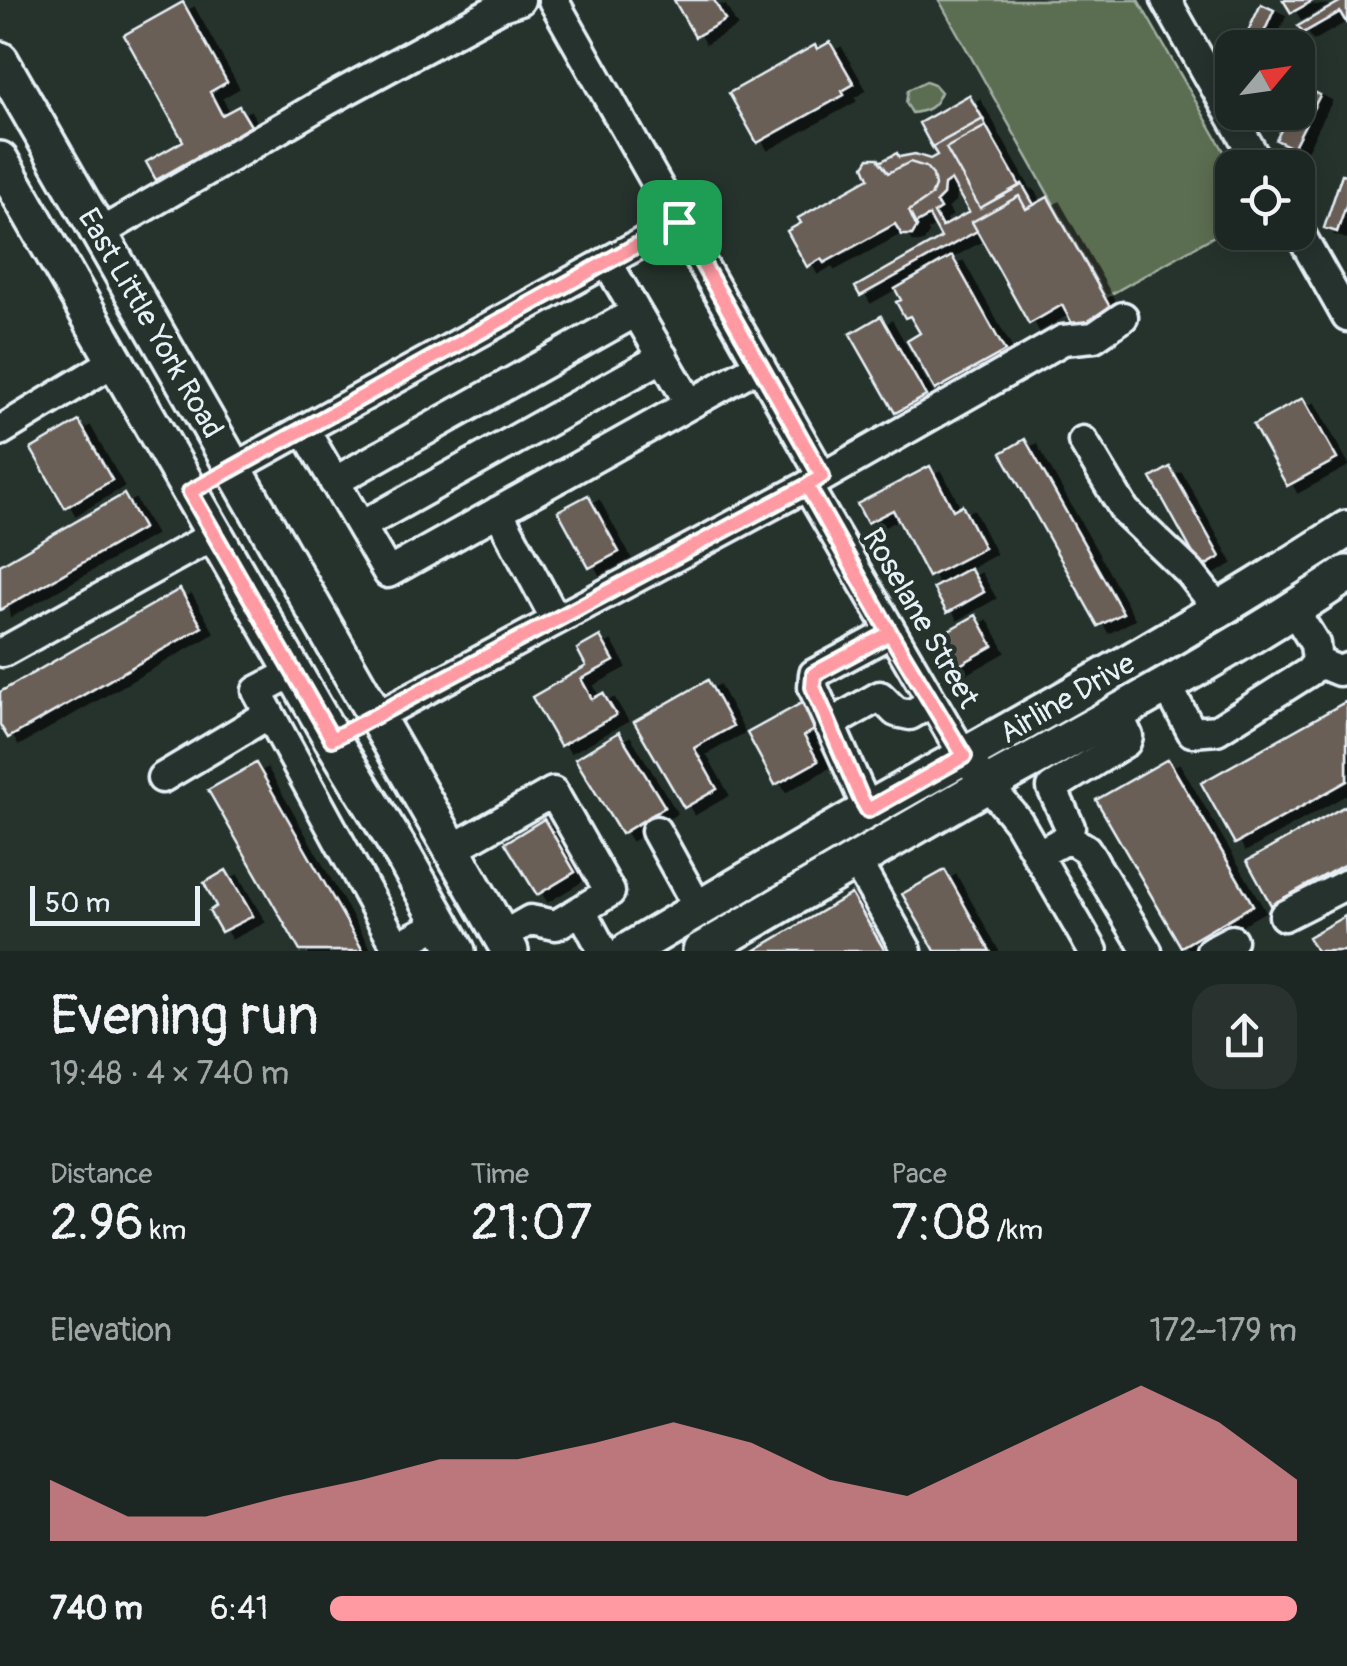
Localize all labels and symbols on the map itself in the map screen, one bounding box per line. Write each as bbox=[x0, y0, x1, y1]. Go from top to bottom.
north arrow bbox=[1215, 30, 1315, 130]
pin bbox=[637, 180, 722, 265]
street label: East Little York Road bbox=[70, 202, 231, 445]
street label: Roselane Street bbox=[854, 522, 987, 716]
street label: Airline Drive bbox=[993, 645, 1142, 752]
scale bar bbox=[30, 881, 200, 926]

